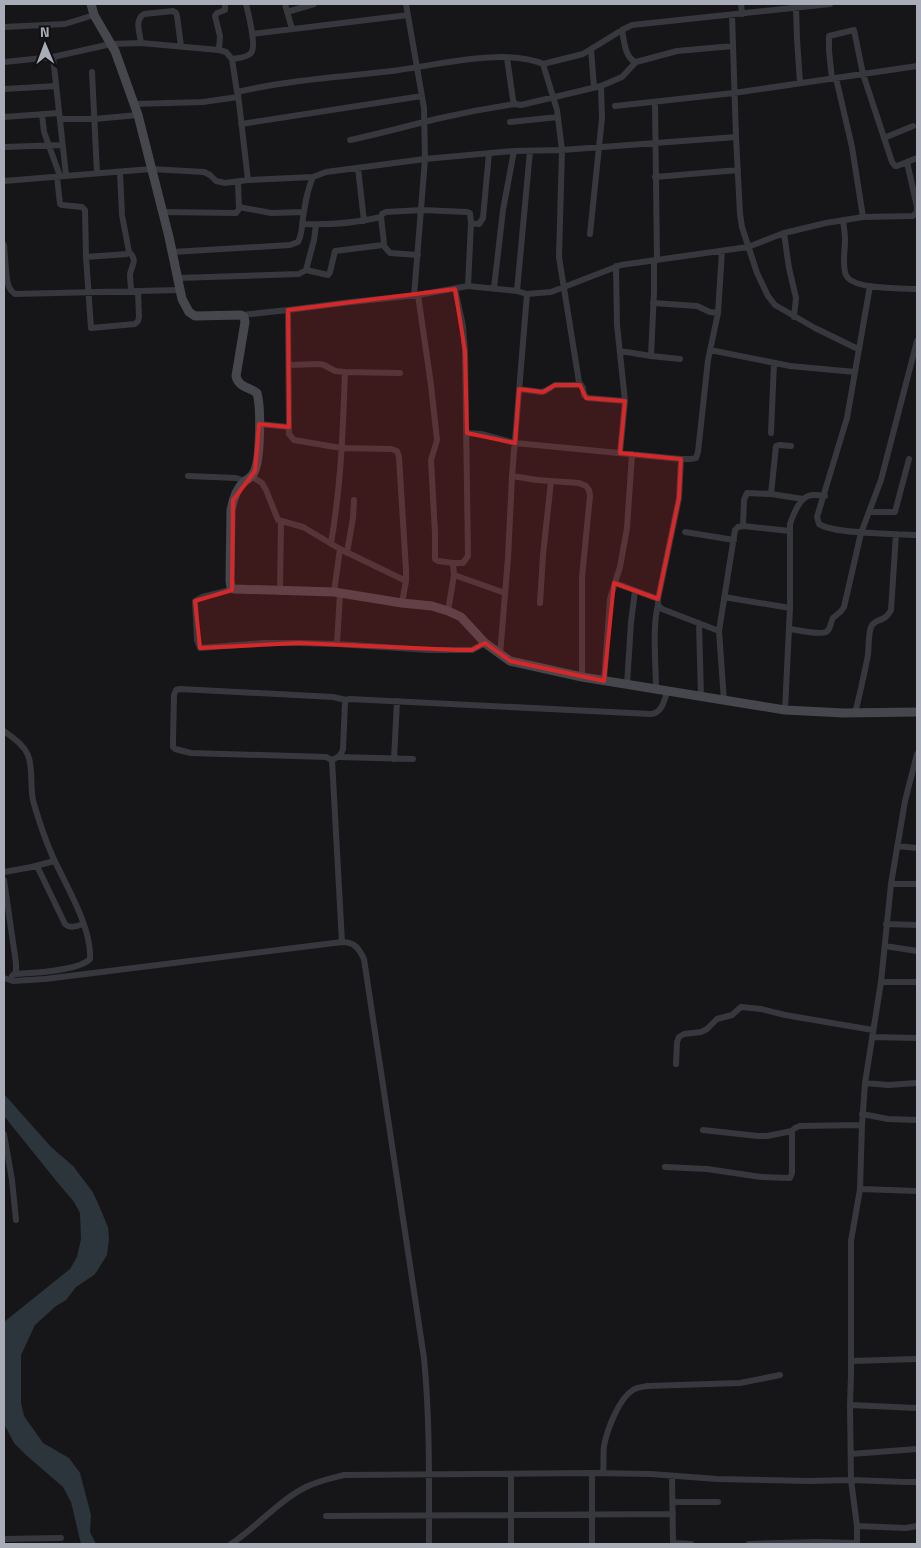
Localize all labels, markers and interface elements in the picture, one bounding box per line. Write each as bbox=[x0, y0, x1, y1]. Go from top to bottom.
north arrow bbox=[20, 20, 70, 70]
text: N bbox=[40, 21, 50, 42]

